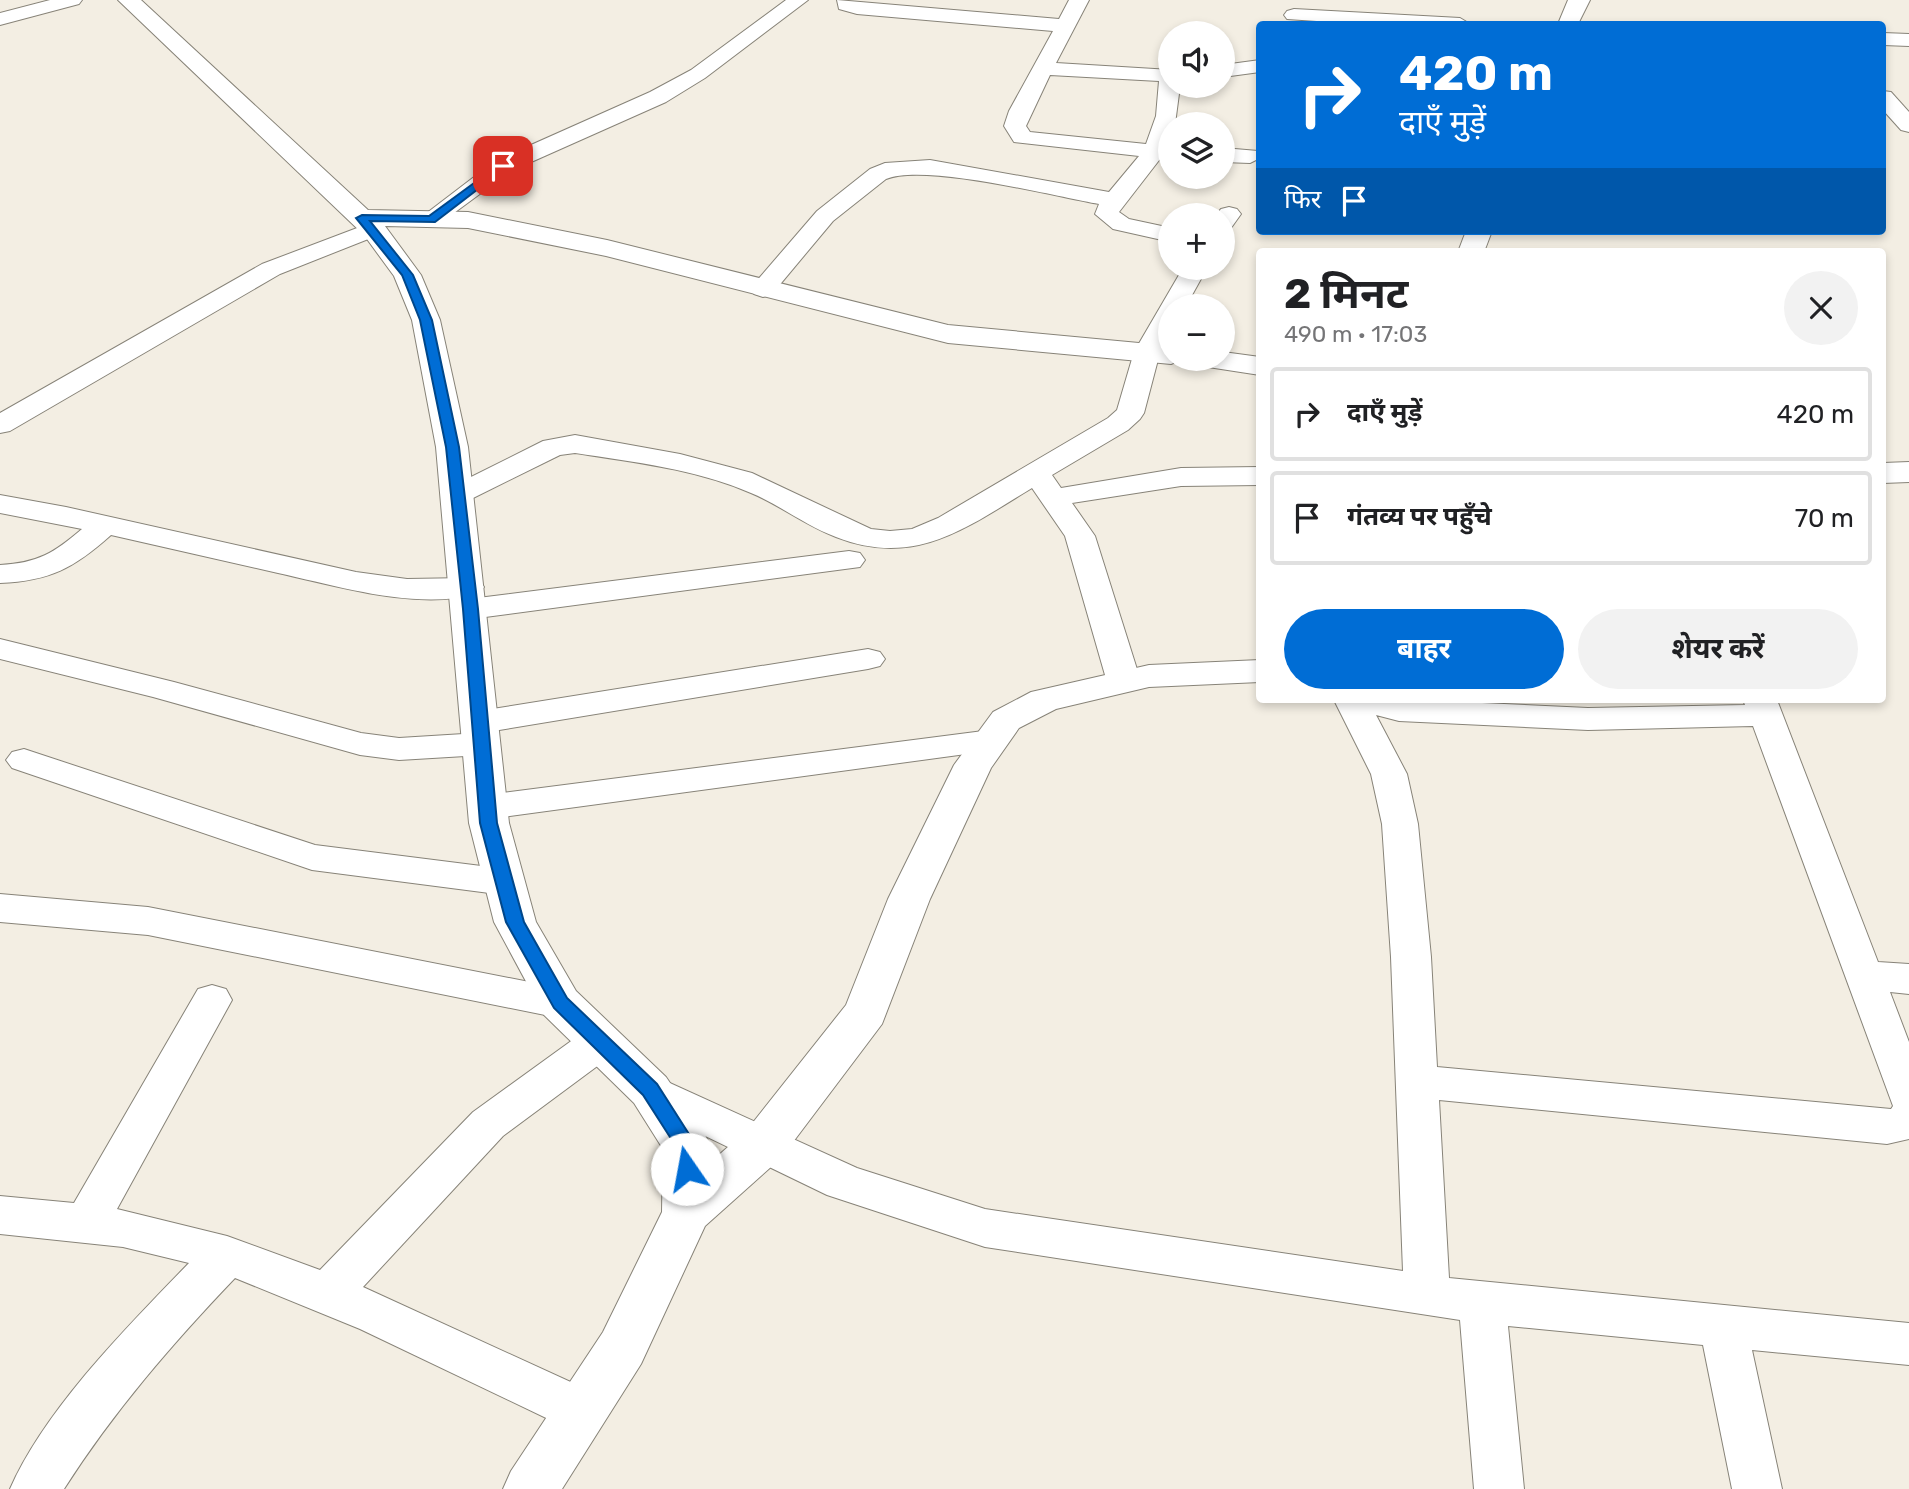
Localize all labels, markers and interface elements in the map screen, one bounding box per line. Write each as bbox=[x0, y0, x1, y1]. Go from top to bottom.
map controls bbox=[1158, 21, 1235, 371]
button: sound bbox=[1158, 21, 1235, 98]
text: 420 m bbox=[1399, 44, 1553, 102]
icon: right bbox=[1284, 49, 1375, 140]
text: दाएँ मुड़ें bbox=[1399, 103, 1486, 141]
button: layers bbox=[1158, 112, 1235, 189]
pin bbox=[473, 136, 533, 196]
icon: arrive bbox=[484, 147, 522, 185]
icon: arrive bbox=[1335, 182, 1373, 220]
text: फिर bbox=[1284, 184, 1321, 215]
button: + bbox=[1158, 203, 1235, 280]
text: 2 मिनट bbox=[1284, 269, 1408, 319]
button: close bbox=[1784, 271, 1858, 345]
button: − bbox=[1158, 294, 1235, 371]
text: 490 m · 17:03 bbox=[1284, 320, 1427, 348]
icon: right bbox=[1288, 395, 1326, 433]
text: दाएँ मुड़ें bbox=[1347, 397, 1422, 428]
text: 420 m bbox=[1777, 399, 1854, 430]
icon: arrive bbox=[1288, 499, 1326, 537]
text: गंतव्य पर पहुँचे bbox=[1347, 501, 1492, 532]
text: 70 m bbox=[1795, 503, 1854, 534]
button: बाहर bbox=[1284, 609, 1564, 689]
button: शेयर करें bbox=[1578, 609, 1858, 689]
position arrow bbox=[650, 1132, 724, 1206]

